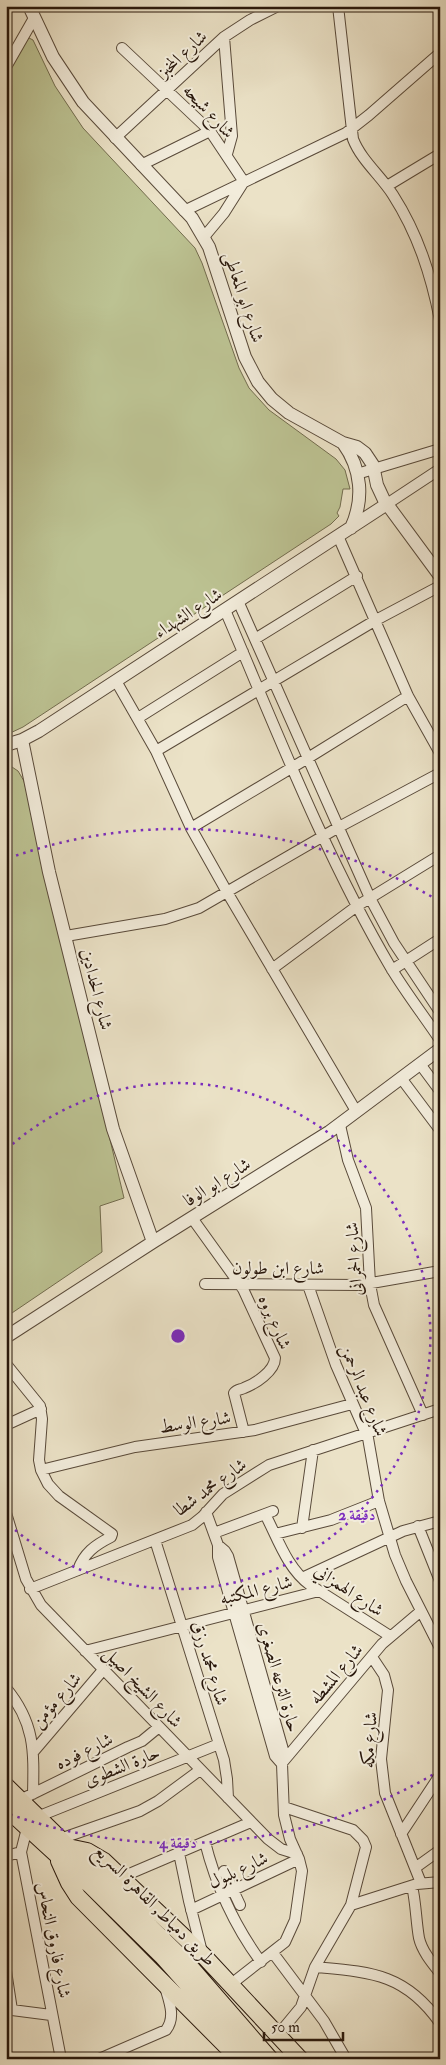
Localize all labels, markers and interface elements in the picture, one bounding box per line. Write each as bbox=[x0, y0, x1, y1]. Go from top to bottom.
street label: شارع المخبز bbox=[151, 25, 214, 87]
street label: شارع شيحه bbox=[175, 79, 240, 145]
street label: شارع ابو المعاطى bbox=[215, 249, 269, 346]
street label: شارع الشهداء bbox=[150, 583, 228, 646]
street label: شارع الحدادين bbox=[72, 946, 118, 1033]
street label: شارع ابو الوفا bbox=[179, 1153, 257, 1215]
street label: شارع الحمرانى bbox=[340, 1221, 372, 1297]
street label: شارع ابن طولون bbox=[232, 1257, 324, 1283]
street label: شارع بروه bbox=[250, 1291, 296, 1354]
centre of rings bbox=[169, 1327, 187, 1345]
street label: شارع عبد الرحمن bbox=[332, 1341, 392, 1441]
street label: شارع الوسط bbox=[158, 1406, 233, 1442]
street label: شارع محمد شطا bbox=[169, 1453, 253, 1524]
text: 2 دقيقة bbox=[339, 1506, 375, 1525]
street label: شارع الهمزاني bbox=[308, 1559, 388, 1625]
street label: شارع المكتبه bbox=[217, 1570, 296, 1614]
street label: شارع محمد رزق bbox=[183, 1618, 233, 1709]
street label: حارة الترعه الصغرى bbox=[252, 1619, 305, 1735]
street label: شارع المشطه bbox=[304, 1639, 371, 1711]
street label: شارع الشيخ اصيل bbox=[95, 1642, 187, 1736]
street label: شارع مؤمن bbox=[26, 1668, 89, 1735]
street label: شارع مكه bbox=[356, 1711, 386, 1769]
street label: شارع فوده bbox=[52, 1728, 118, 1778]
street label: حارة الشطوى bbox=[81, 1741, 163, 1792]
text: 4 دقيقة bbox=[158, 1834, 197, 1853]
street label: طريق دمياط, القاهرة السريع bbox=[86, 1839, 221, 1974]
street label: شارع بلبول bbox=[205, 1847, 273, 1897]
street label: شارع فاروق النحاس bbox=[28, 1880, 76, 2001]
scale bar bbox=[264, 2010, 342, 2042]
text: 50 m bbox=[271, 2018, 300, 2037]

